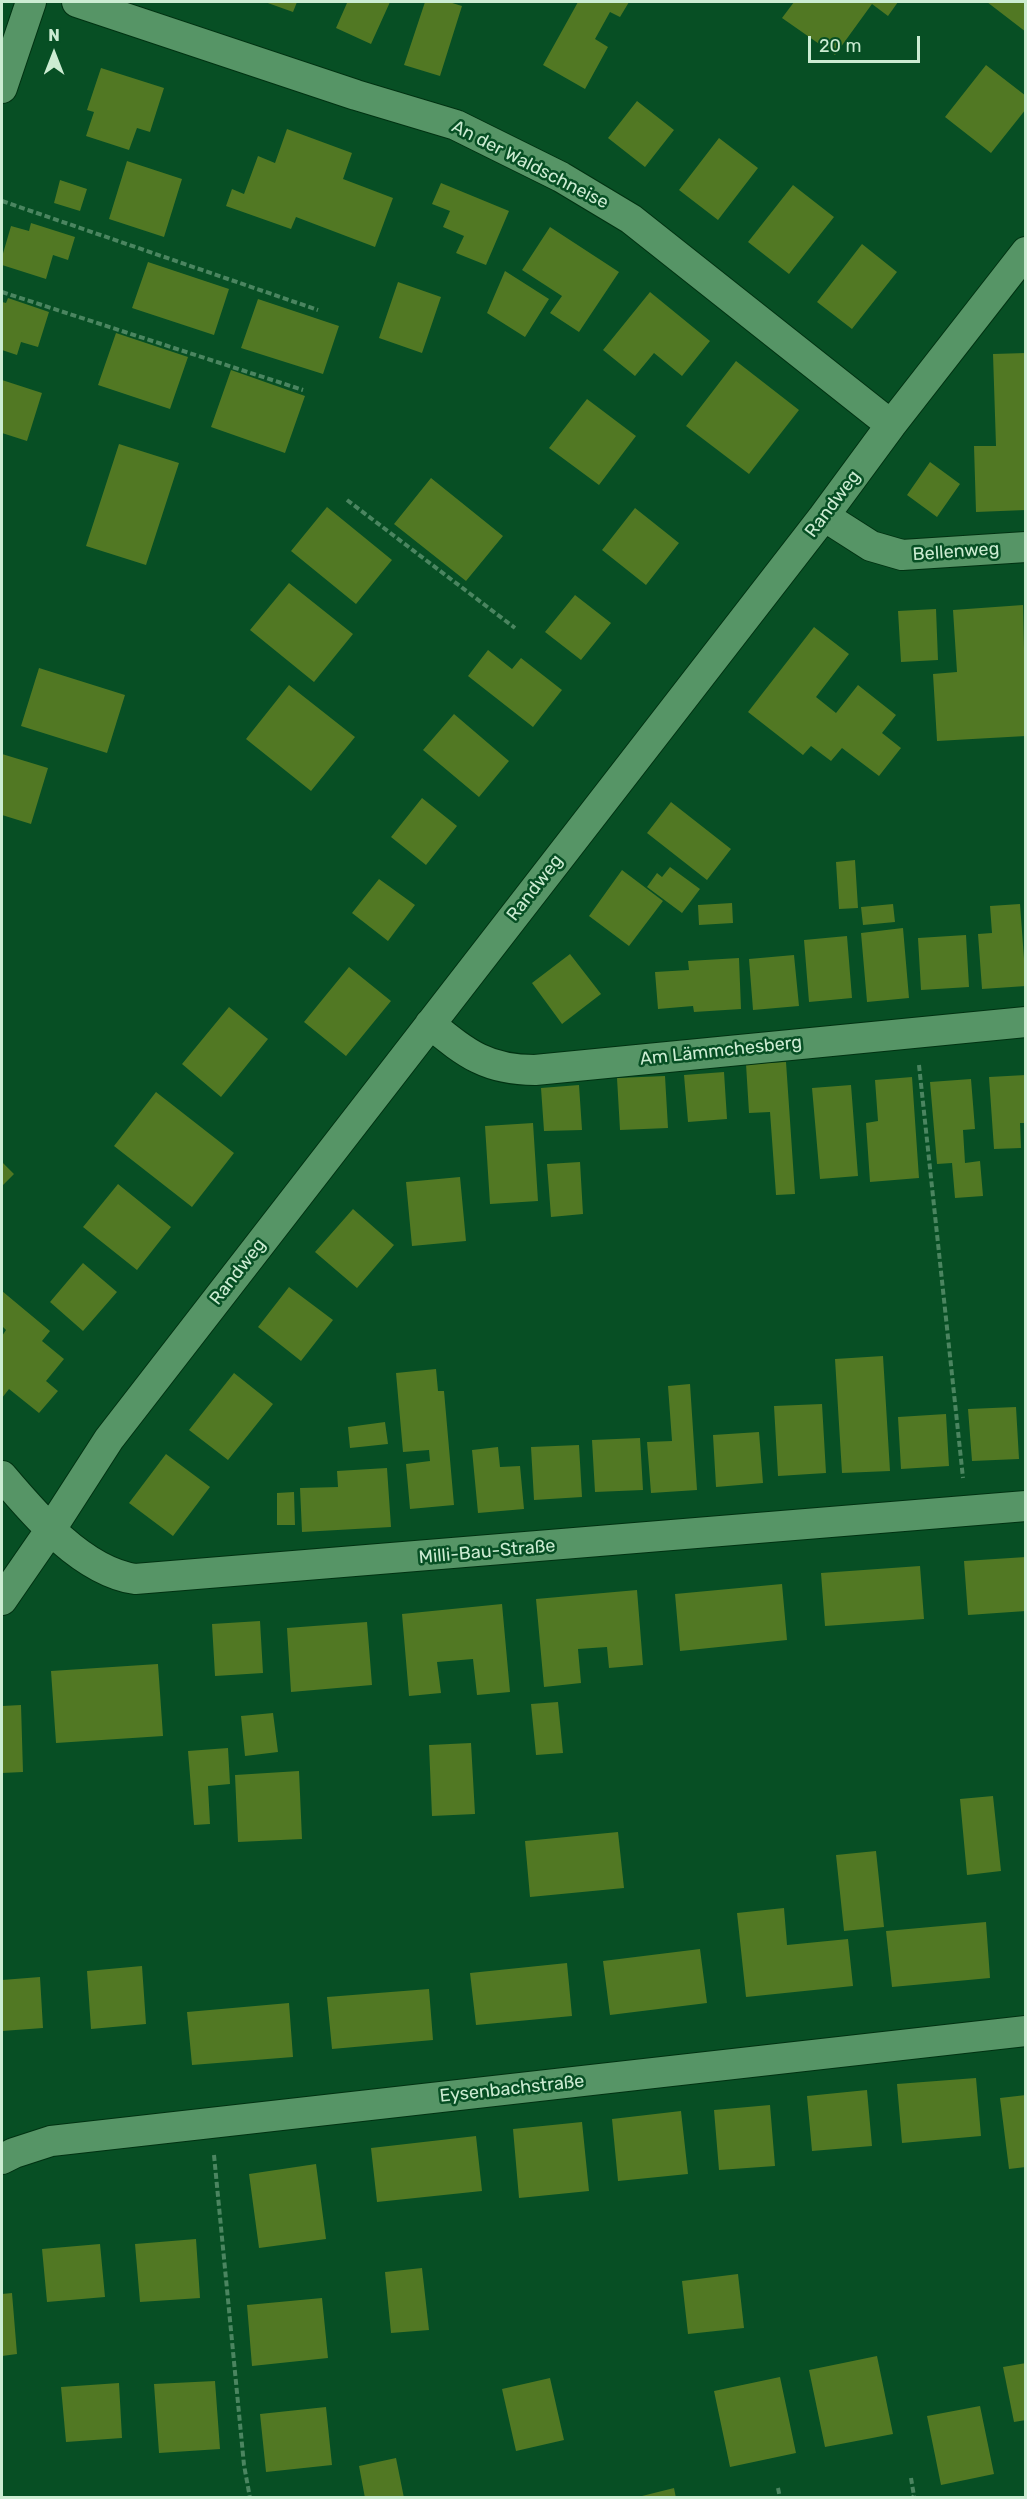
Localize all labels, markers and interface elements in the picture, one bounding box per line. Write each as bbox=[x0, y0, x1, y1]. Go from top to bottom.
north arrow bbox=[24, 24, 84, 84]
scale bar bbox=[811, 24, 924, 62]
text: N bbox=[48, 26, 60, 45]
text: 20 m bbox=[819, 35, 861, 57]
street label: An der Waldschneise bbox=[448, 116, 612, 214]
street label: Randweg bbox=[801, 466, 865, 542]
street label: Bellenweg bbox=[912, 538, 1000, 566]
street label: Randweg bbox=[502, 850, 568, 926]
street label: Am Lämmchesberg bbox=[639, 1032, 803, 1070]
street label: Randweg bbox=[205, 1234, 271, 1310]
street label: Milli-Bau-Straße bbox=[418, 1535, 556, 1569]
street label: Eysenbachstraße bbox=[439, 2071, 585, 2107]

